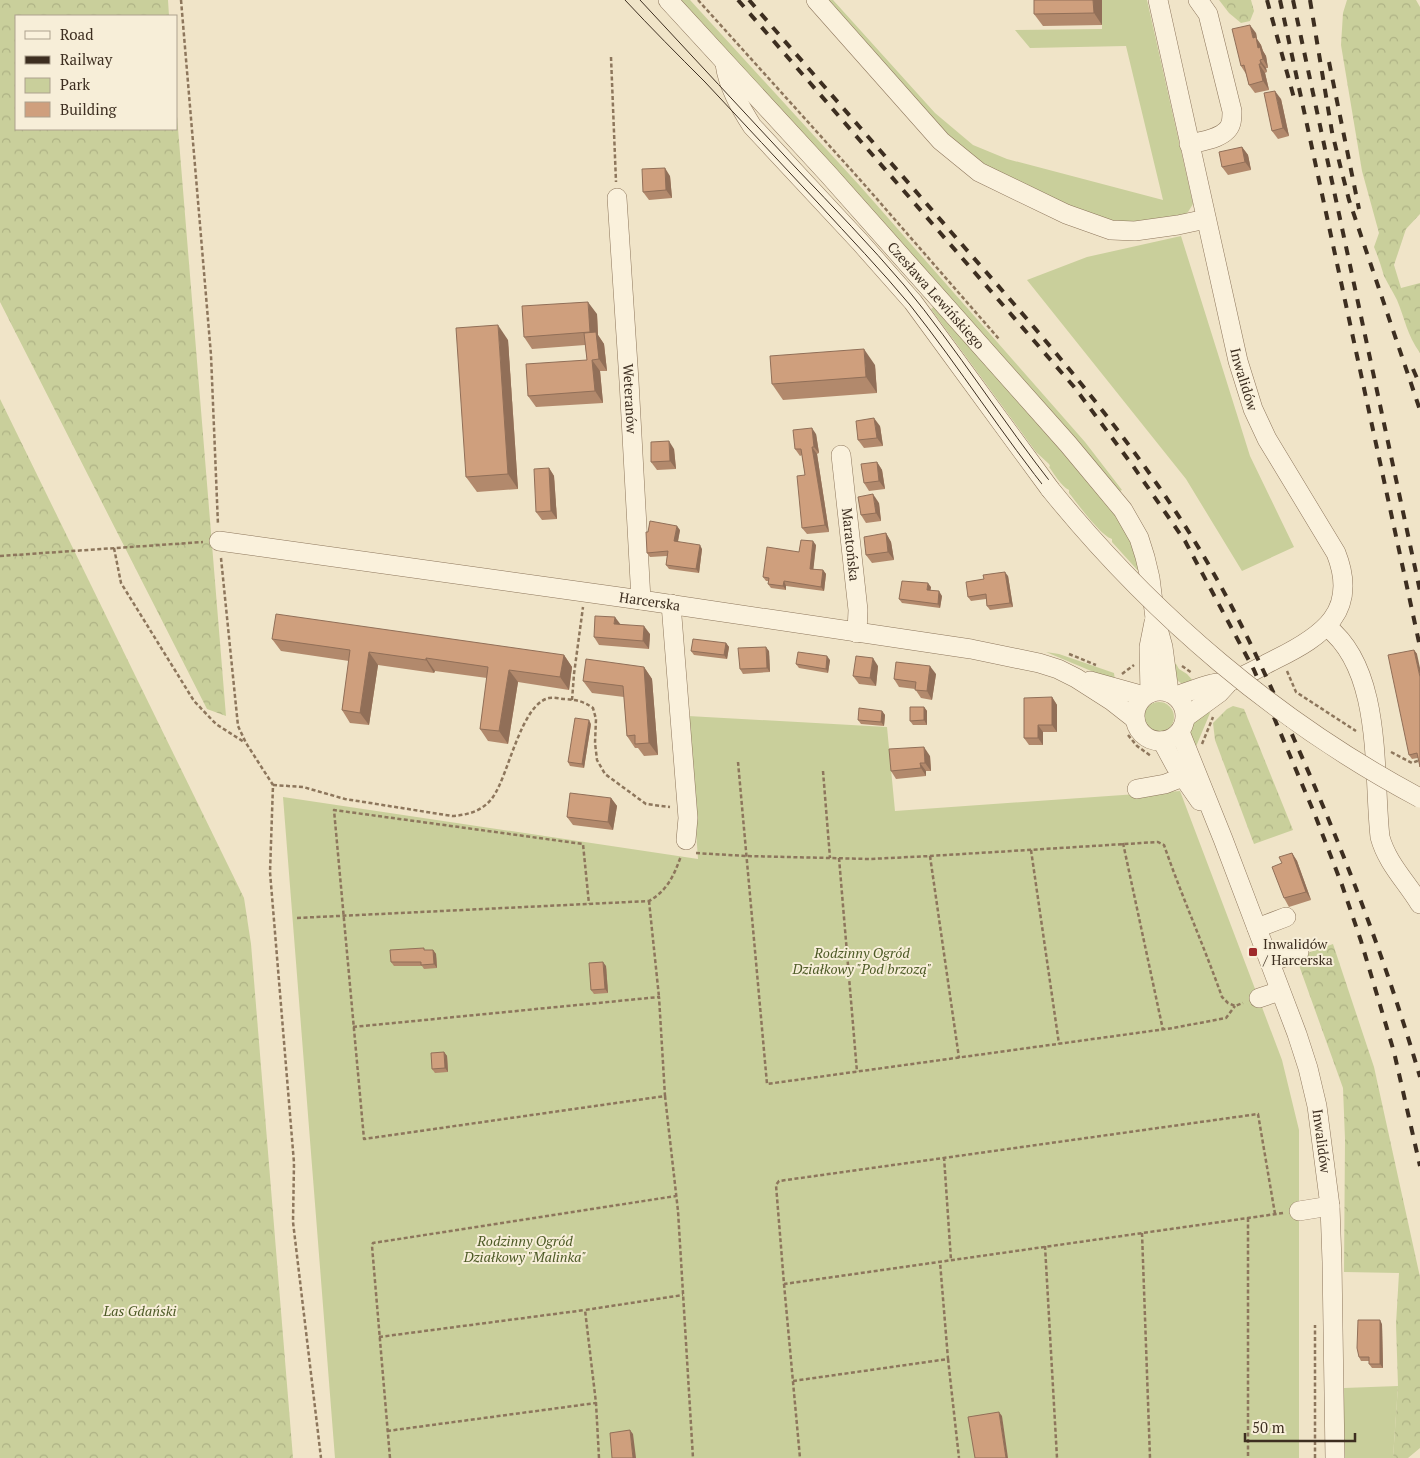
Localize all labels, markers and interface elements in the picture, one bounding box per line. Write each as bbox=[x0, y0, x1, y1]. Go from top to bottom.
legend bbox=[15, 15, 178, 130]
text: Road bbox=[60, 24, 93, 44]
text: Railway bbox=[60, 49, 113, 69]
text: Park bbox=[60, 74, 90, 94]
text: Building bbox=[60, 99, 118, 119]
street label: Czesława Lewińskiego bbox=[883, 237, 990, 353]
street label: Inwalidów bbox=[1226, 346, 1263, 414]
street label: Weteranów bbox=[619, 363, 642, 435]
street label: Maratońska bbox=[838, 507, 865, 582]
street label: Harcerska bbox=[618, 587, 682, 615]
place label: Inwalidów / Harcerska bbox=[1262, 934, 1333, 969]
park label: Rodzinny Ogród Działkowy "Pod brzozą" bbox=[791, 943, 932, 978]
marker: Inwalidów / Harcerska bbox=[1247, 946, 1259, 958]
street label: Inwalidów bbox=[1308, 1108, 1336, 1175]
park label: Rodzinny Ogród Działkowy "Malinka" bbox=[463, 1231, 587, 1266]
park label: Las Gdański bbox=[103, 1301, 177, 1320]
scale bar bbox=[1245, 1410, 1355, 1442]
text: 50 m bbox=[1252, 1417, 1285, 1437]

